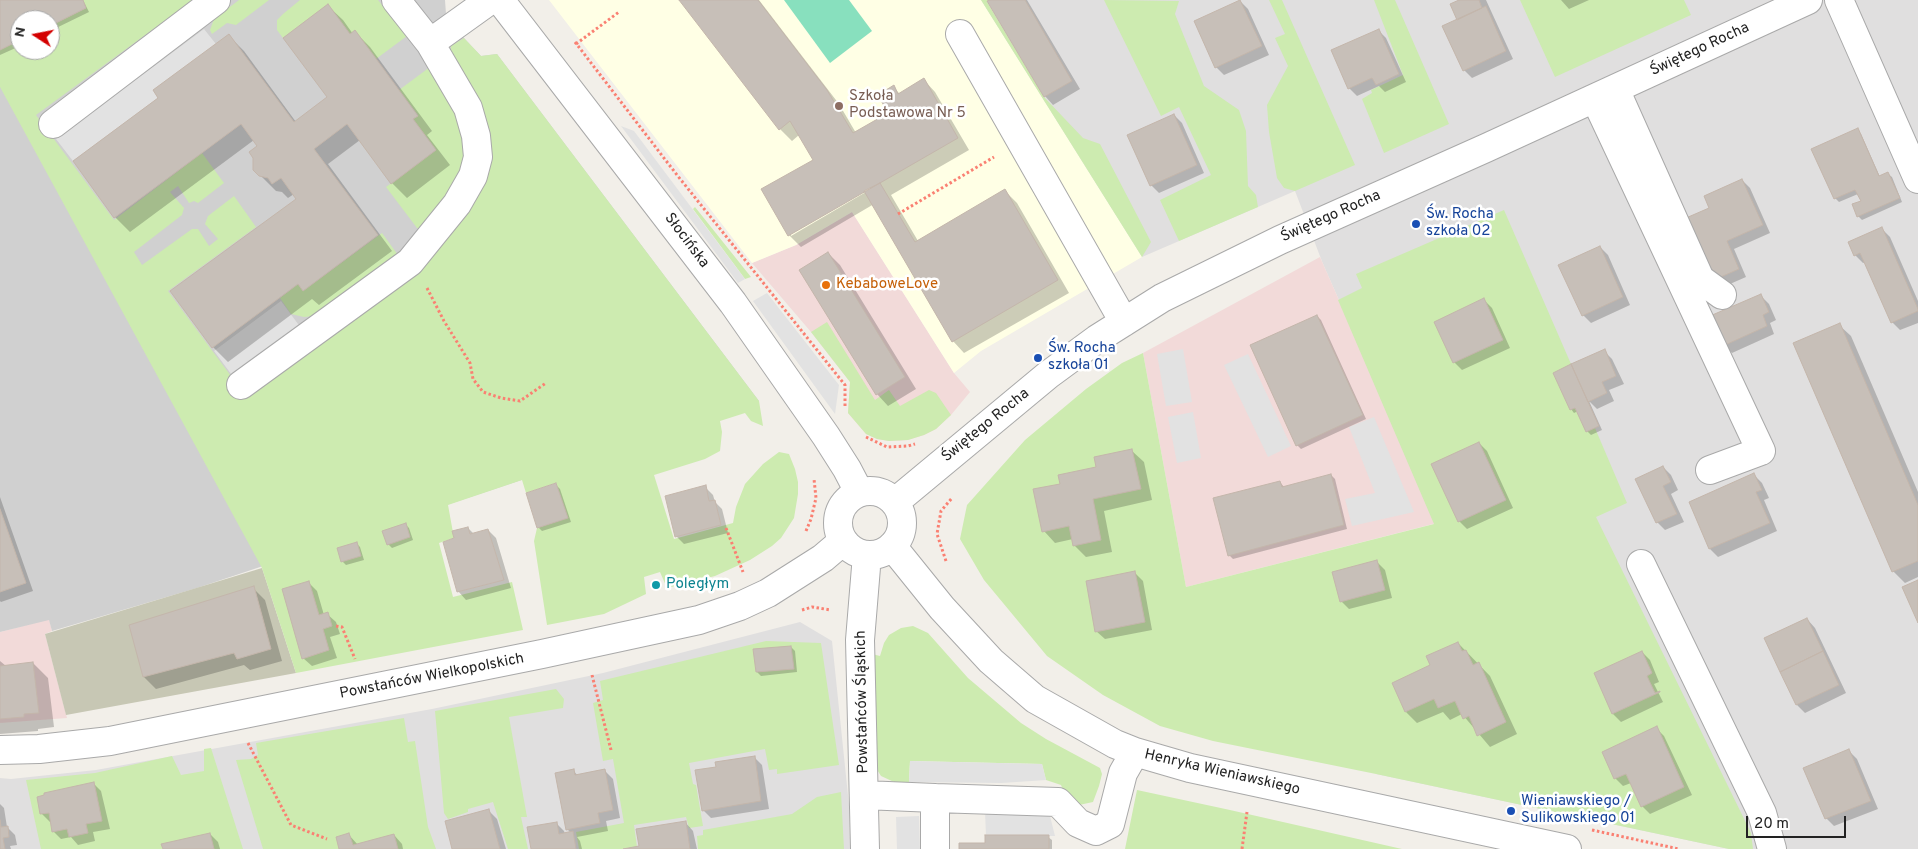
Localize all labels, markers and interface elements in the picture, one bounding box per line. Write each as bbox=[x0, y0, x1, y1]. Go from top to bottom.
north arrow bbox=[10, 10, 60, 60]
street label: Świętego Rocha bbox=[1648, 19, 1752, 81]
text: N bbox=[11, 26, 30, 39]
place label: Szkoła Podstawowa Nr 5 bbox=[849, 88, 966, 123]
marker: Szkoła Podstawowa Nr 5 bbox=[833, 100, 845, 112]
street label: Świętego Rocha bbox=[1278, 187, 1384, 247]
place label: Św. Rocha szkoła 02 bbox=[1426, 206, 1494, 241]
street label: Słocińska bbox=[660, 210, 712, 272]
marker: Św. Rocha szkoła 02 bbox=[1410, 218, 1422, 230]
place label: KebaboweLove bbox=[836, 276, 938, 294]
marker: KebaboweLove bbox=[820, 279, 832, 291]
place label: Św. Rocha szkoła 01 bbox=[1048, 340, 1116, 375]
marker: Św. Rocha szkoła 01 bbox=[1032, 352, 1044, 364]
street label: Świętego Rocha bbox=[939, 385, 1033, 467]
place label: Poległym bbox=[666, 576, 729, 594]
marker: Poległym bbox=[650, 579, 662, 591]
street label: Powstańców Śląskich bbox=[853, 630, 873, 774]
street label: Powstańców Wielkopolskich bbox=[338, 650, 526, 704]
street label: Henryka Wieniawskiego bbox=[1142, 746, 1302, 800]
place label: Wieniawskiego / Sulikowskiego 01 bbox=[1521, 793, 1635, 828]
marker: Wieniawskiego / Sulikowskiego 01 bbox=[1505, 805, 1517, 817]
scale bar bbox=[1748, 806, 1848, 838]
text: 20 m bbox=[1754, 815, 1789, 834]

